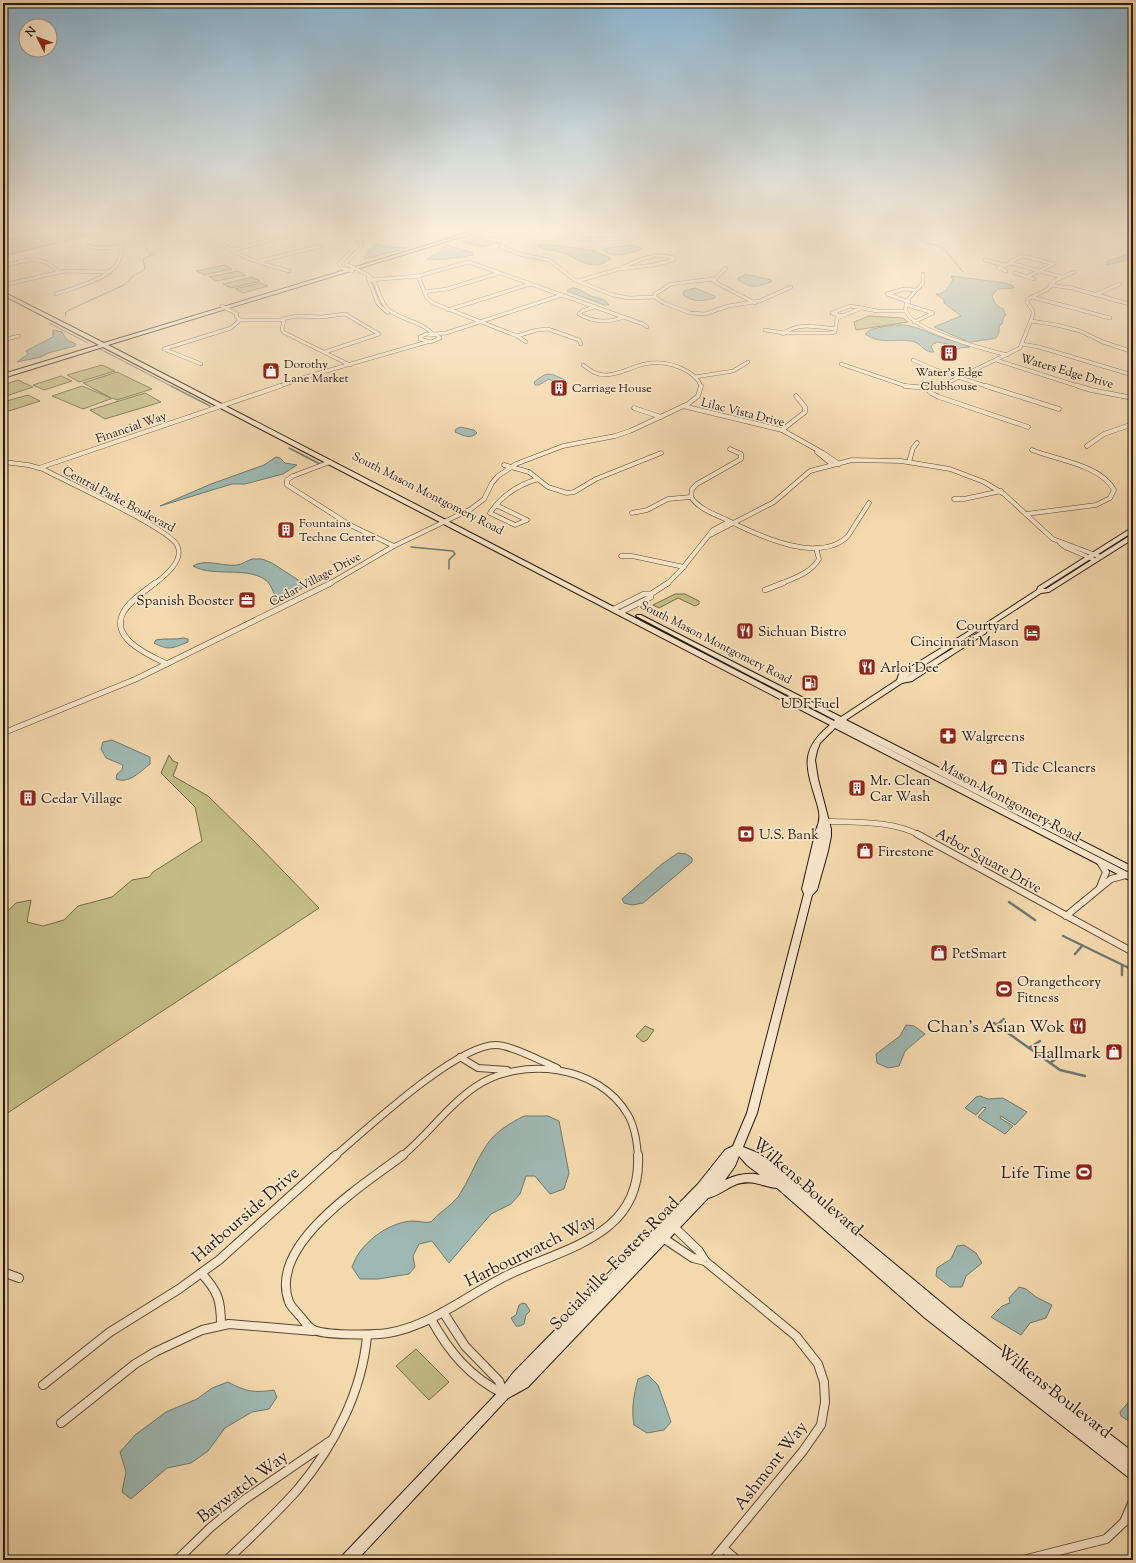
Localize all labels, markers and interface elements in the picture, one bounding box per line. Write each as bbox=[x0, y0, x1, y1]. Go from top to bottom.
north arrow bbox=[18, 18, 58, 58]
text: N bbox=[22, 23, 40, 41]
building icon: Water’s Edge Clubhouse bbox=[939, 343, 959, 363]
street label: Waters Edge Drive bbox=[1018, 350, 1116, 394]
place label: Dorothy Lane Market bbox=[284, 356, 349, 388]
shop icon: Dorothy Lane Market bbox=[261, 361, 281, 381]
place label: Water’s Edge Clubhouse bbox=[915, 364, 983, 396]
building icon: Carriage House bbox=[549, 378, 569, 398]
place label: Carriage House bbox=[572, 380, 652, 398]
street label: Lilac Vista Drive bbox=[699, 394, 787, 432]
street label: Financial Way bbox=[94, 407, 169, 448]
street label: South Mason Montgomery Road bbox=[349, 448, 507, 540]
street label: Central Parke Boulevard bbox=[59, 462, 178, 537]
place label: Fountains Techne Center bbox=[299, 515, 376, 547]
building icon: Fountains Techne Center bbox=[276, 520, 296, 540]
street label: Cedar Village Drive bbox=[266, 548, 365, 612]
office icon: Spanish Booster bbox=[237, 590, 257, 610]
place label: Spanish Booster bbox=[136, 592, 235, 612]
street label: South Mason Montgomery Road bbox=[637, 597, 795, 689]
place label: Courtyard Cincinnati Mason bbox=[910, 617, 1019, 653]
restaurant icon: Sichuan Bistro bbox=[735, 621, 755, 641]
place label: Sichuan Bistro bbox=[758, 623, 847, 643]
hotel icon: Courtyard Cincinnati Mason bbox=[1022, 623, 1042, 643]
restaurant icon: Arloi Dee bbox=[857, 657, 877, 677]
place label: Arloi Dee bbox=[880, 659, 939, 679]
fuel station icon: UDF Fuel bbox=[800, 673, 820, 693]
place label: UDF Fuel bbox=[780, 695, 840, 715]
pharmacy icon: Walgreens bbox=[938, 726, 958, 746]
place label: Walgreens bbox=[961, 728, 1025, 748]
street label: Mason Montgomery Road bbox=[936, 757, 1084, 848]
shop icon: Tide Cleaners bbox=[989, 757, 1009, 777]
place label: Tide Cleaners bbox=[1012, 759, 1096, 779]
place label: Mr. Clean Car Wash bbox=[870, 772, 931, 808]
building icon: Mr. Clean Car Wash bbox=[847, 778, 867, 798]
building icon: Cedar Village bbox=[18, 788, 38, 808]
place label: Cedar Village bbox=[41, 790, 123, 810]
bank icon: U.S. Bank bbox=[736, 824, 756, 844]
street label: Arbor Square Drive bbox=[931, 824, 1045, 899]
place label: U.S. Bank bbox=[759, 826, 819, 846]
shop icon: Firestone bbox=[855, 841, 875, 861]
place label: Firestone bbox=[878, 843, 934, 863]
shop icon: PetSmart bbox=[929, 943, 949, 963]
place label: PetSmart bbox=[952, 945, 1007, 965]
place label: Orangetheory Fitness bbox=[1017, 973, 1101, 1009]
sports icon: Orangetheory Fitness bbox=[994, 979, 1014, 999]
place label: Chan's Asian Wok bbox=[927, 1016, 1065, 1040]
restaurant icon: Chan's Asian Wok bbox=[1068, 1016, 1088, 1036]
place label: Hallmark bbox=[1033, 1042, 1101, 1066]
shop icon: Hallmark bbox=[1104, 1042, 1124, 1062]
street label: Wilkens Boulevard bbox=[746, 1133, 867, 1243]
street label: Harbourside Drive bbox=[187, 1162, 305, 1269]
place label: Life Time bbox=[1001, 1162, 1071, 1186]
sports icon: Life Time bbox=[1074, 1162, 1094, 1182]
street label: Socialville–Fosters Road bbox=[545, 1192, 686, 1337]
street label: Harbourwatch Way bbox=[461, 1209, 601, 1294]
street label: Wilkens Boulevard bbox=[991, 1340, 1116, 1445]
street label: Ashmont Way bbox=[729, 1416, 814, 1516]
street label: Baywatch Way bbox=[193, 1445, 294, 1530]

